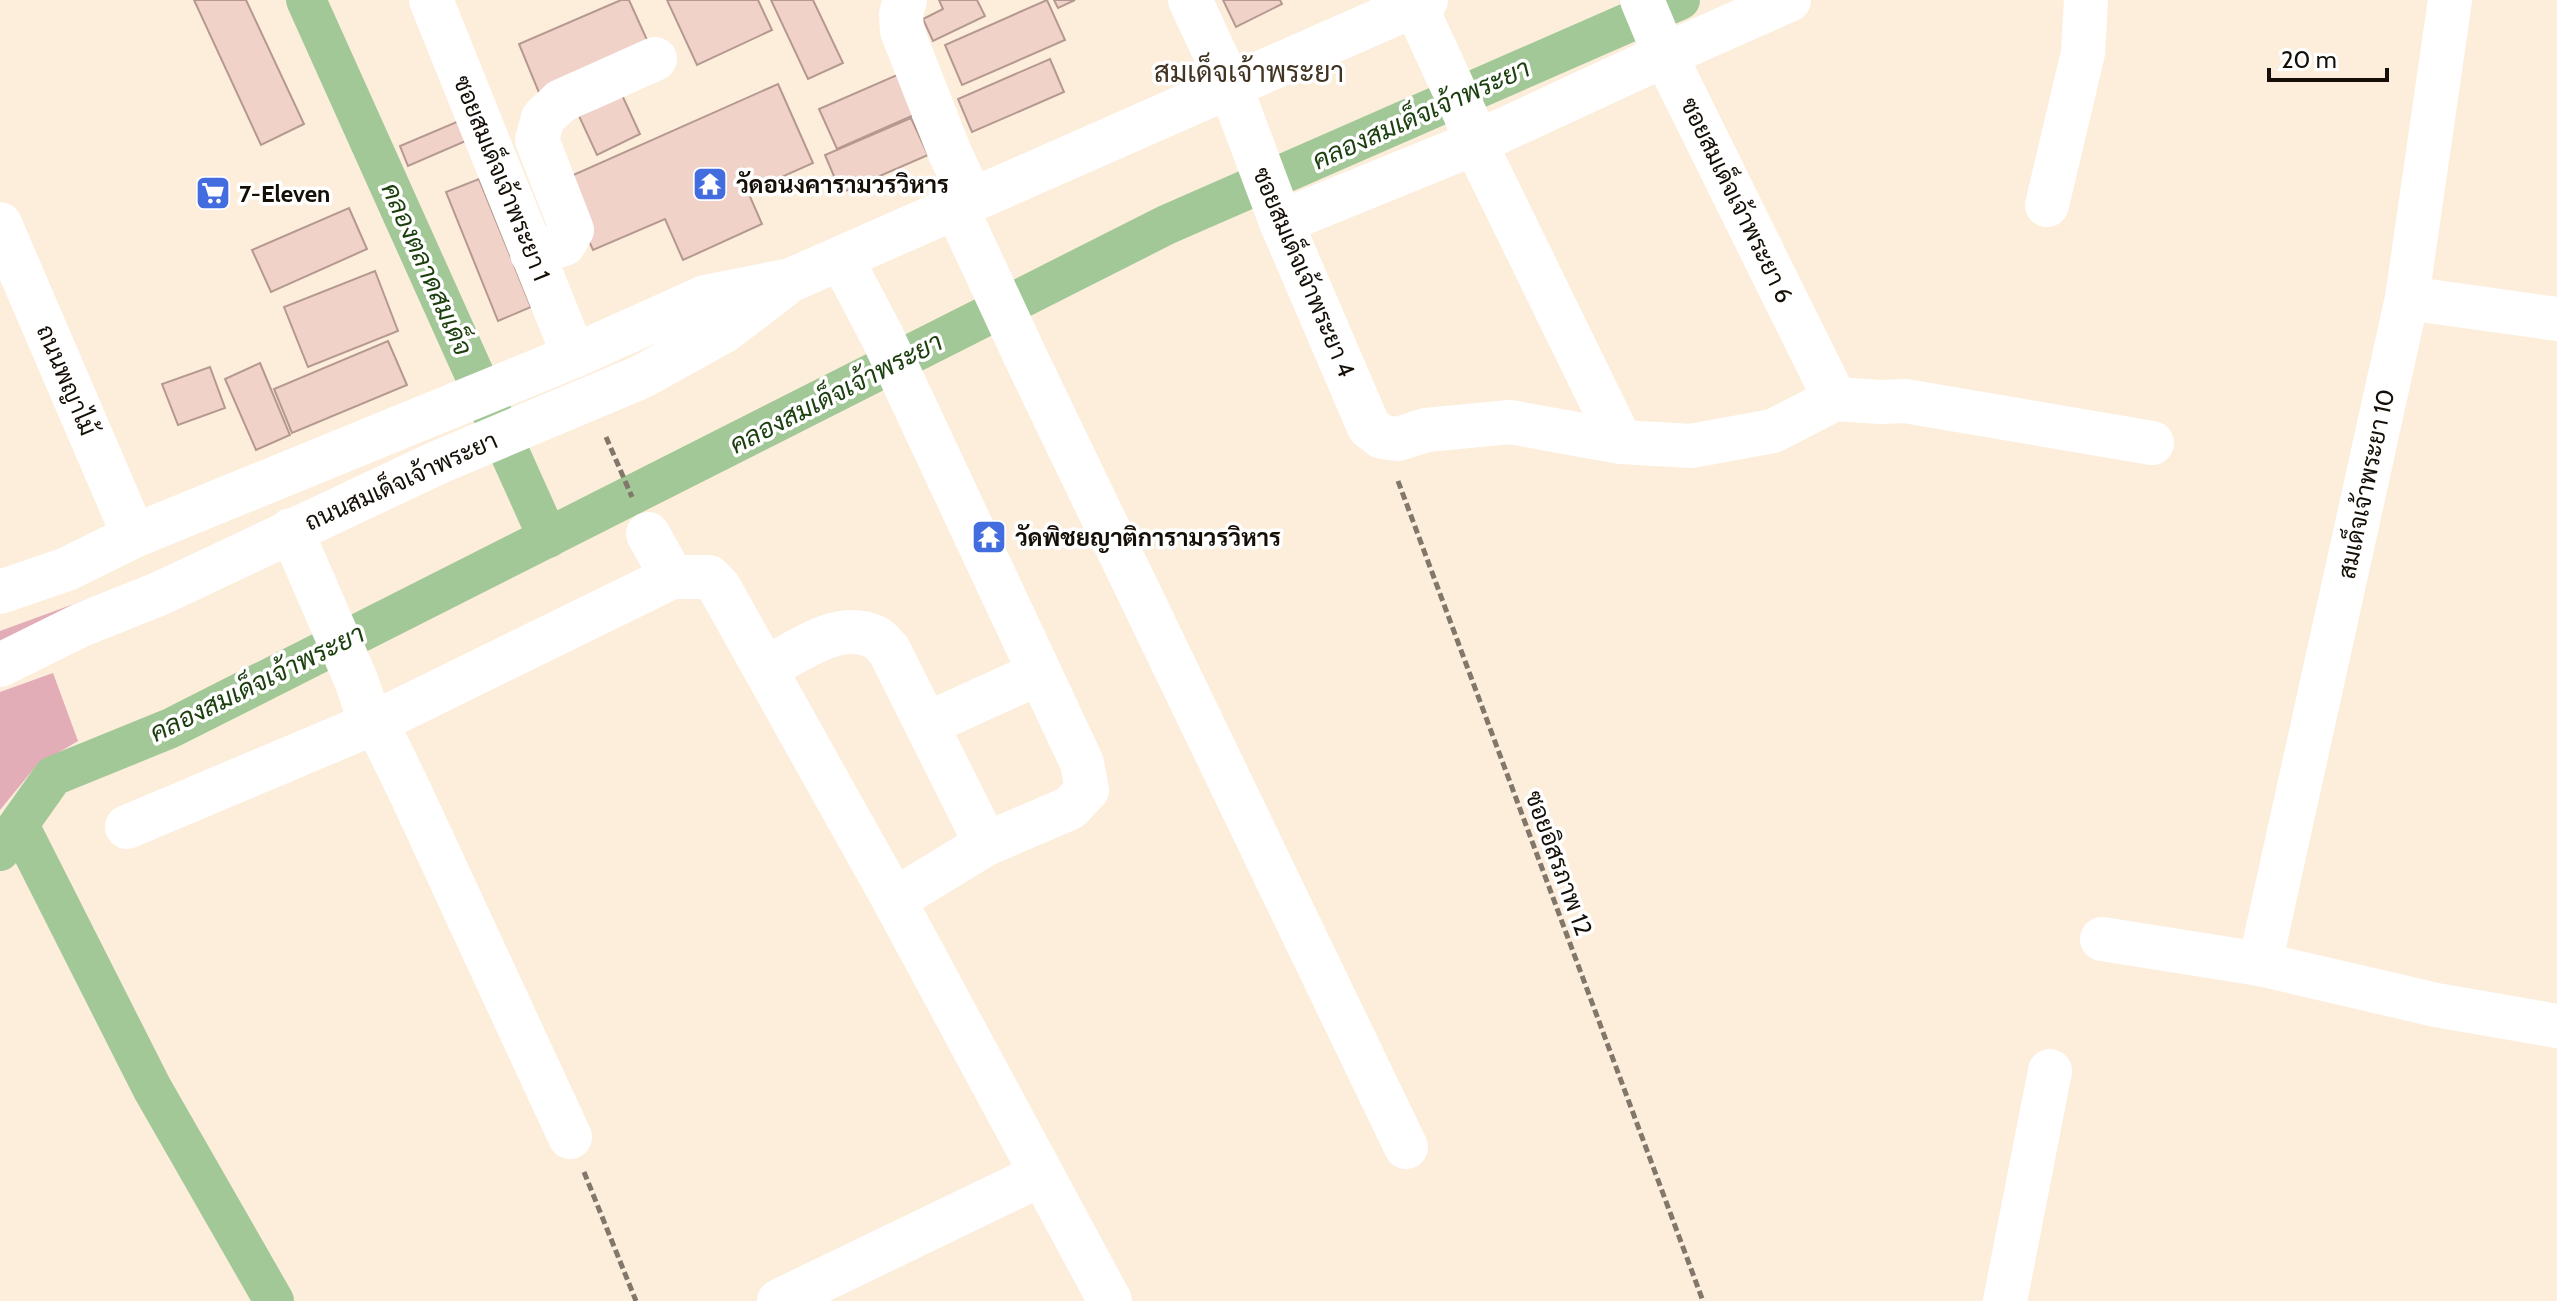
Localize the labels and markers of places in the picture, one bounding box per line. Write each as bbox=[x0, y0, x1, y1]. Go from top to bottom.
temple icon: วัดอนงคารามวรวิหาร bbox=[691, 165, 729, 203]
place label: วัดอนงคารามวรวิหาร bbox=[736, 170, 949, 199]
supermarket icon: 7-Eleven bbox=[194, 174, 232, 212]
place label: 7-Eleven bbox=[239, 179, 330, 208]
temple icon: วัดพิชยญาติการามวรวิหาร bbox=[970, 518, 1008, 556]
place label: วัดพิชยญาติการามวรวิหาร bbox=[1015, 523, 1281, 553]

